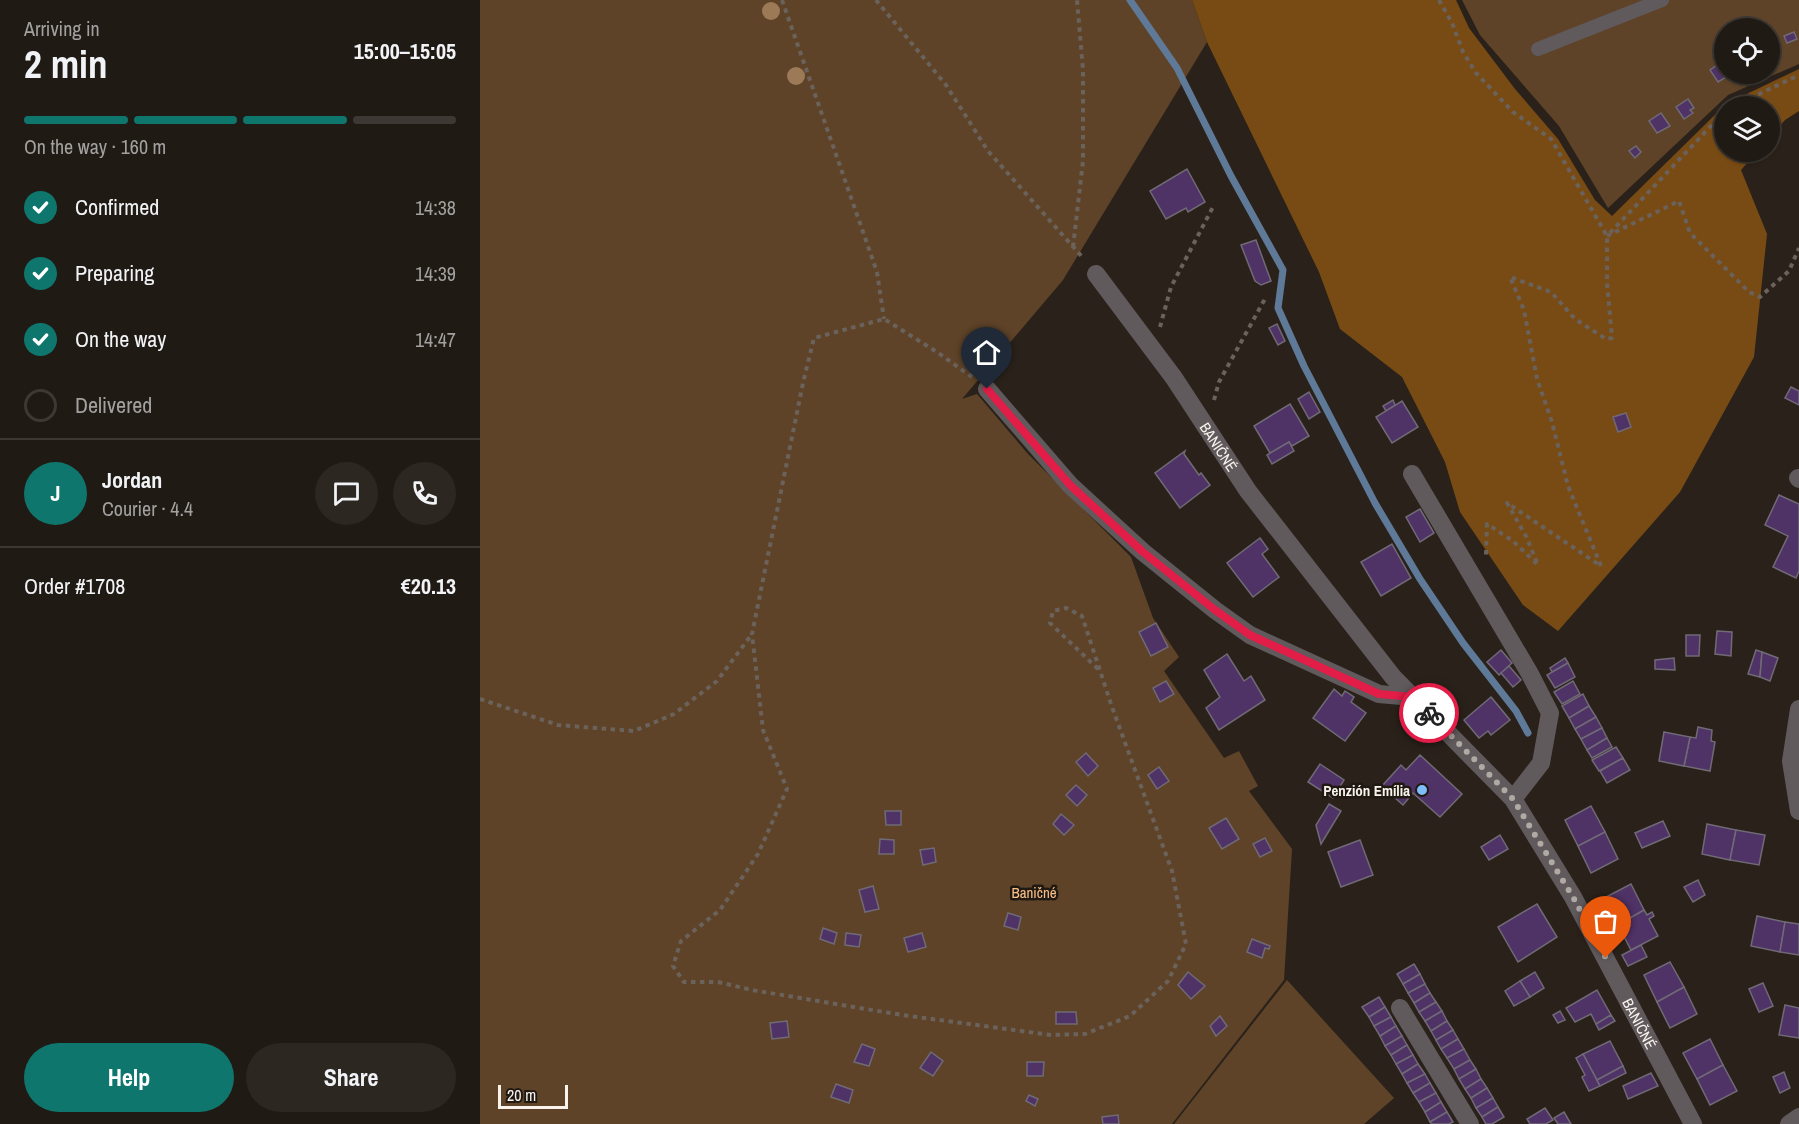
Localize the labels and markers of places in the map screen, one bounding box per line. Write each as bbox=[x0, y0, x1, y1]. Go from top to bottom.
pin bbox=[961, 327, 1012, 389]
place label: Penzión Emília bbox=[1323, 780, 1410, 801]
marker: Penzión Emília bbox=[1415, 783, 1429, 797]
pin bbox=[1580, 896, 1631, 958]

